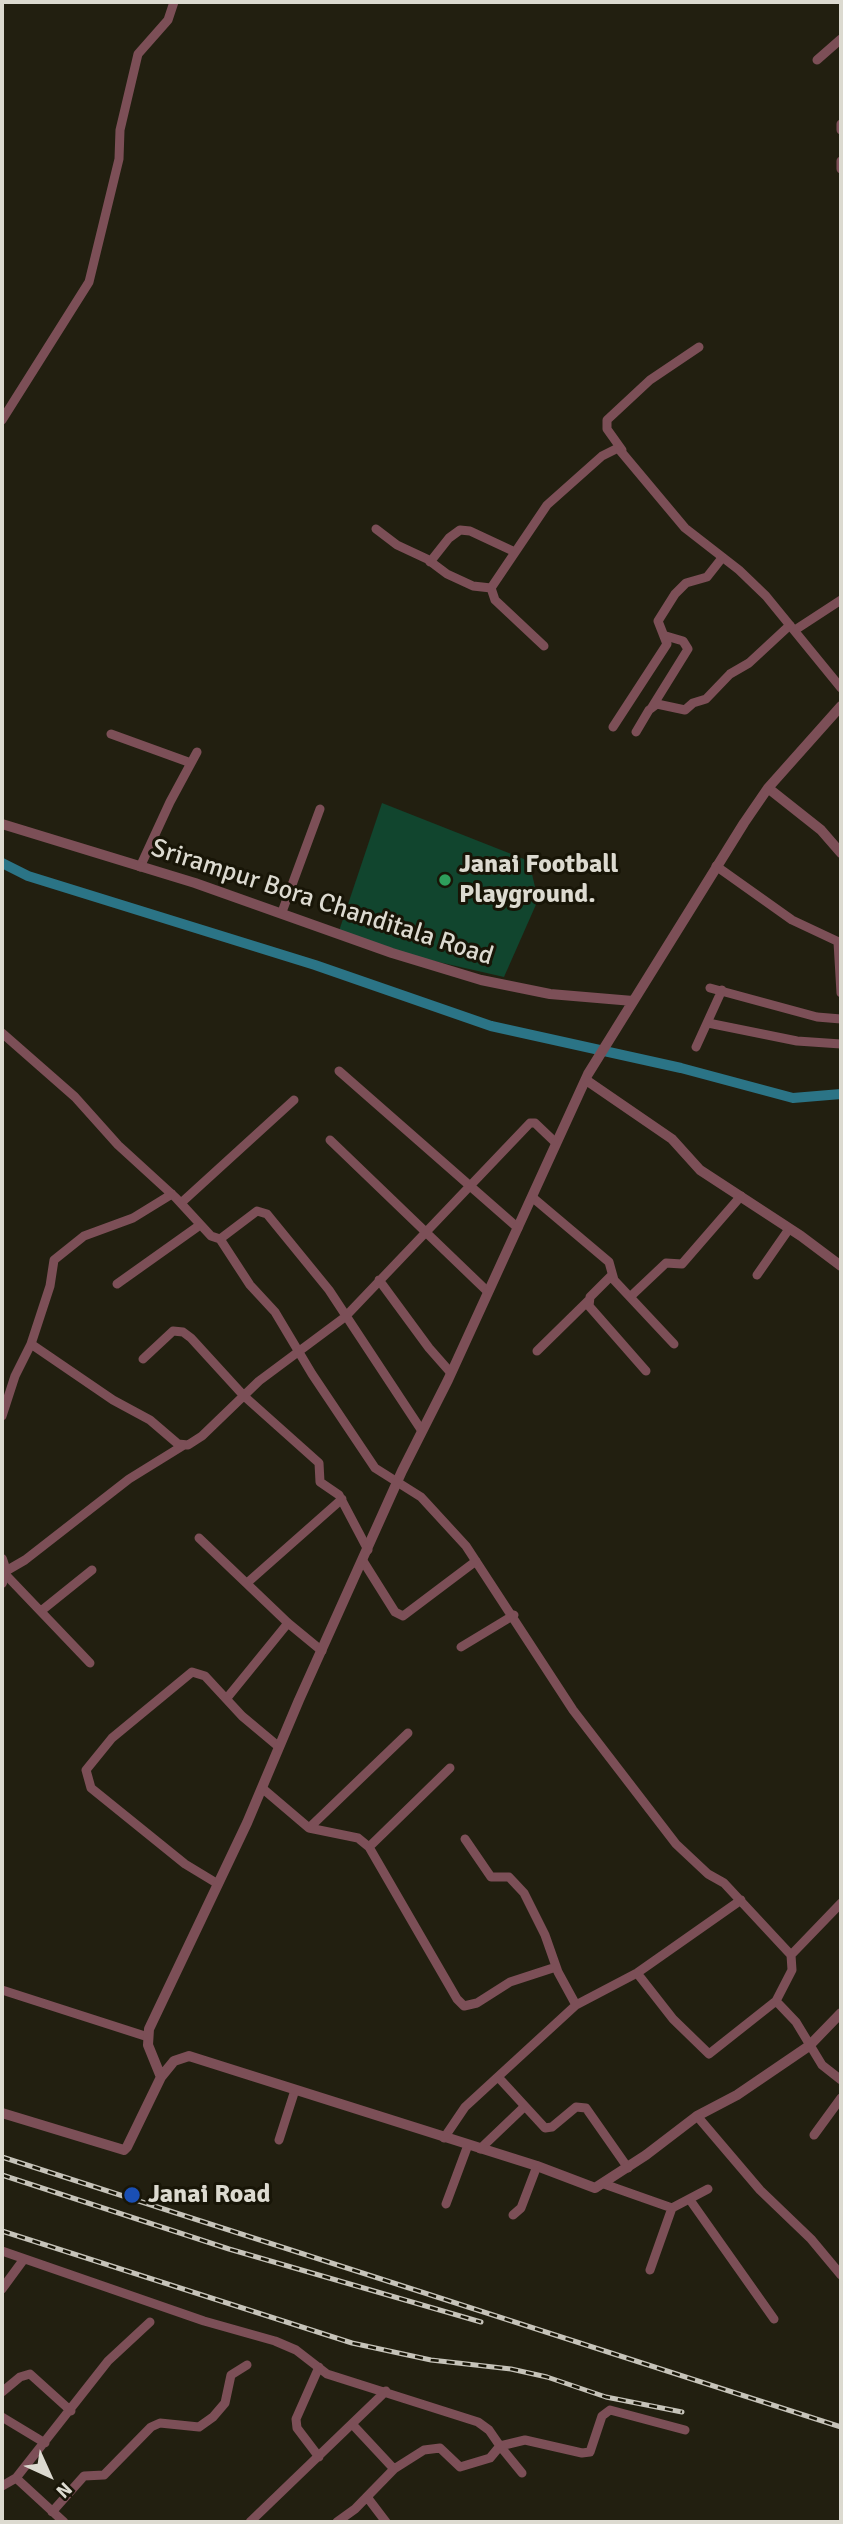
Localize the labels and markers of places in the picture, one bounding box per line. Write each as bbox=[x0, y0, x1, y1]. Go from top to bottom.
place label: Janai Football Playground. bbox=[459, 849, 618, 910]
marker: Janai Football Playground. bbox=[437, 872, 453, 888]
place label: Janai Road bbox=[148, 2179, 271, 2211]
marker: Janai Road bbox=[122, 2185, 142, 2205]

